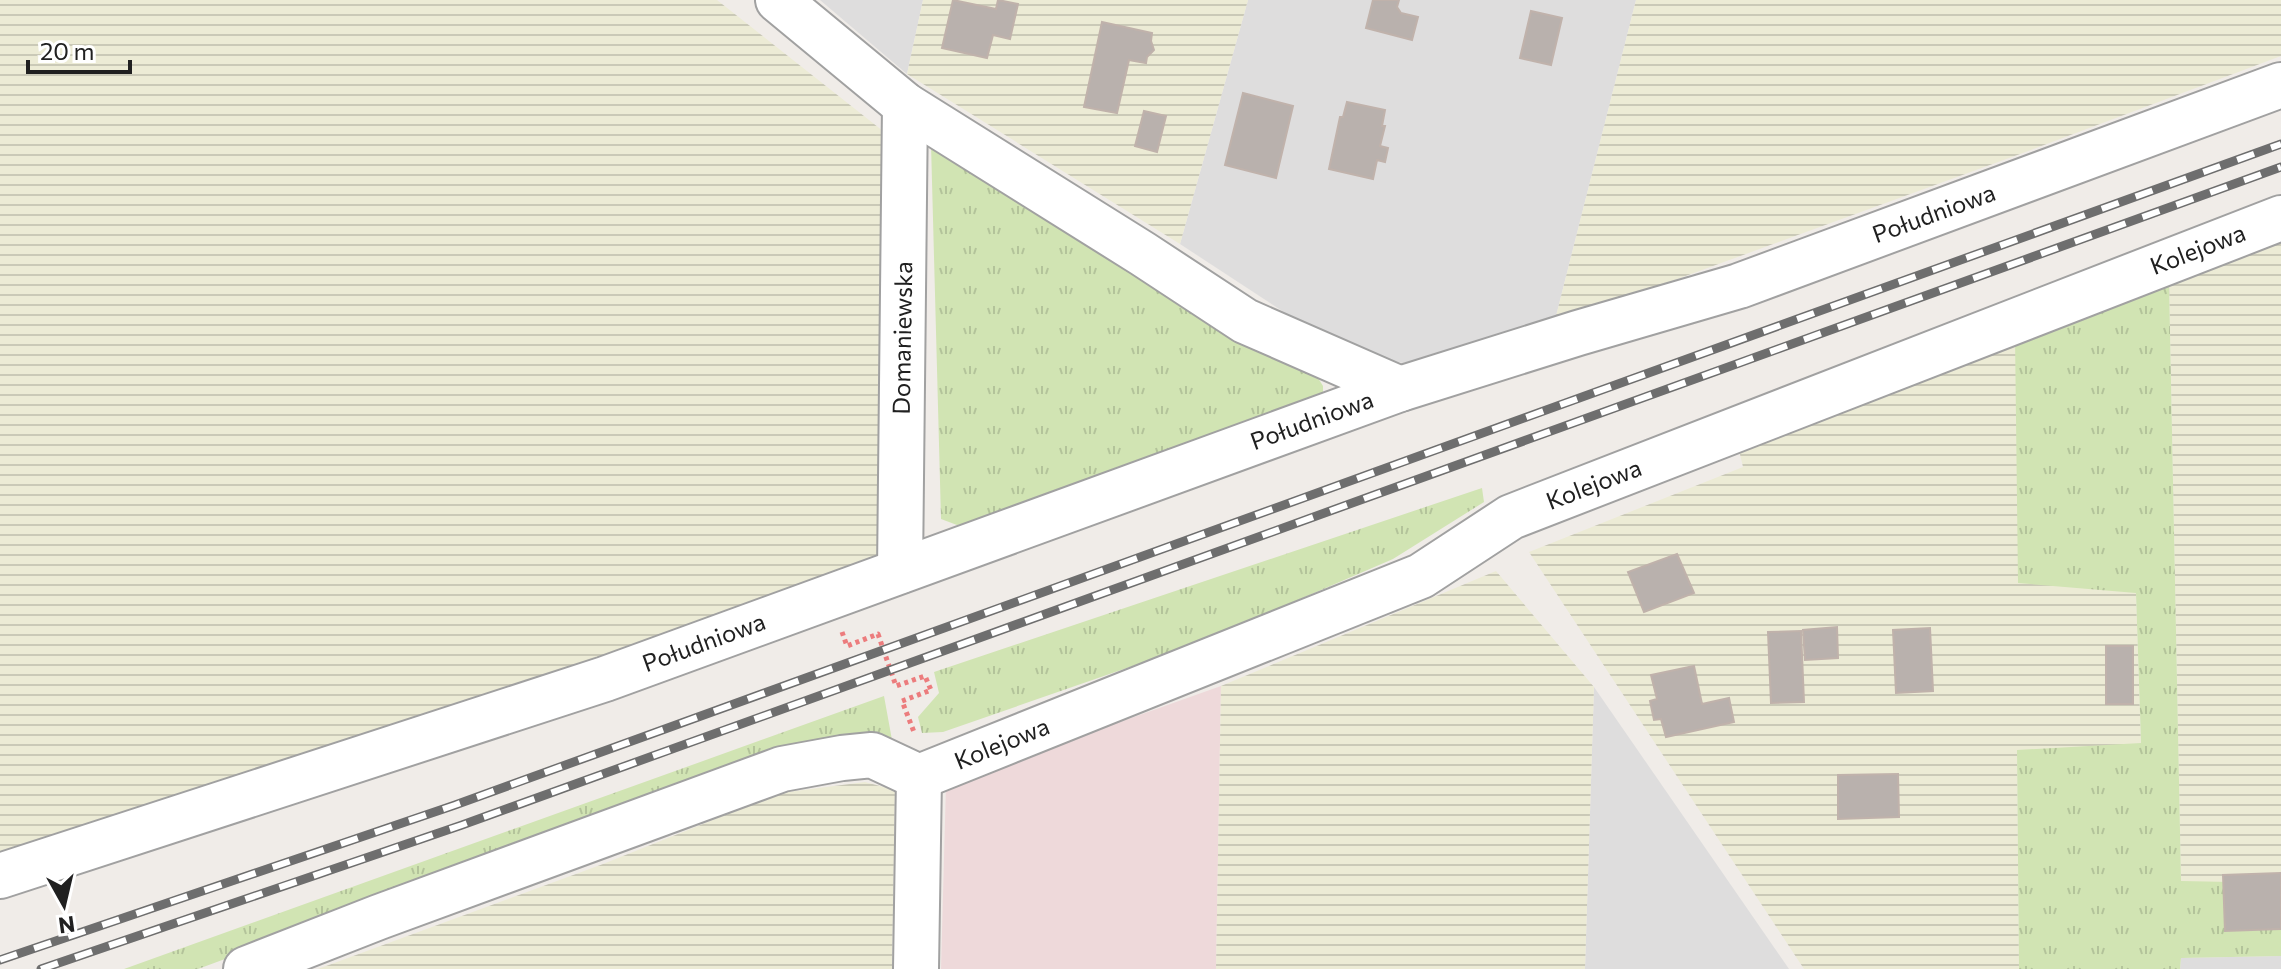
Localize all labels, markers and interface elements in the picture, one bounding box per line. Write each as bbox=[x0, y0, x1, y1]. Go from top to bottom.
scale bar bbox=[28, 24, 130, 74]
text: 20 m bbox=[40, 36, 94, 65]
street label: Południowa bbox=[1868, 177, 1999, 248]
street label: Kolejowa bbox=[2146, 217, 2249, 280]
street label: Domaniewska bbox=[886, 261, 917, 415]
street label: Południowa bbox=[1246, 384, 1377, 455]
street label: Kolejowa bbox=[1542, 452, 1645, 515]
street label: Południowa bbox=[638, 606, 769, 677]
street label: Kolejowa bbox=[950, 710, 1053, 775]
north arrow bbox=[24, 865, 104, 945]
text: N bbox=[57, 911, 77, 940]

